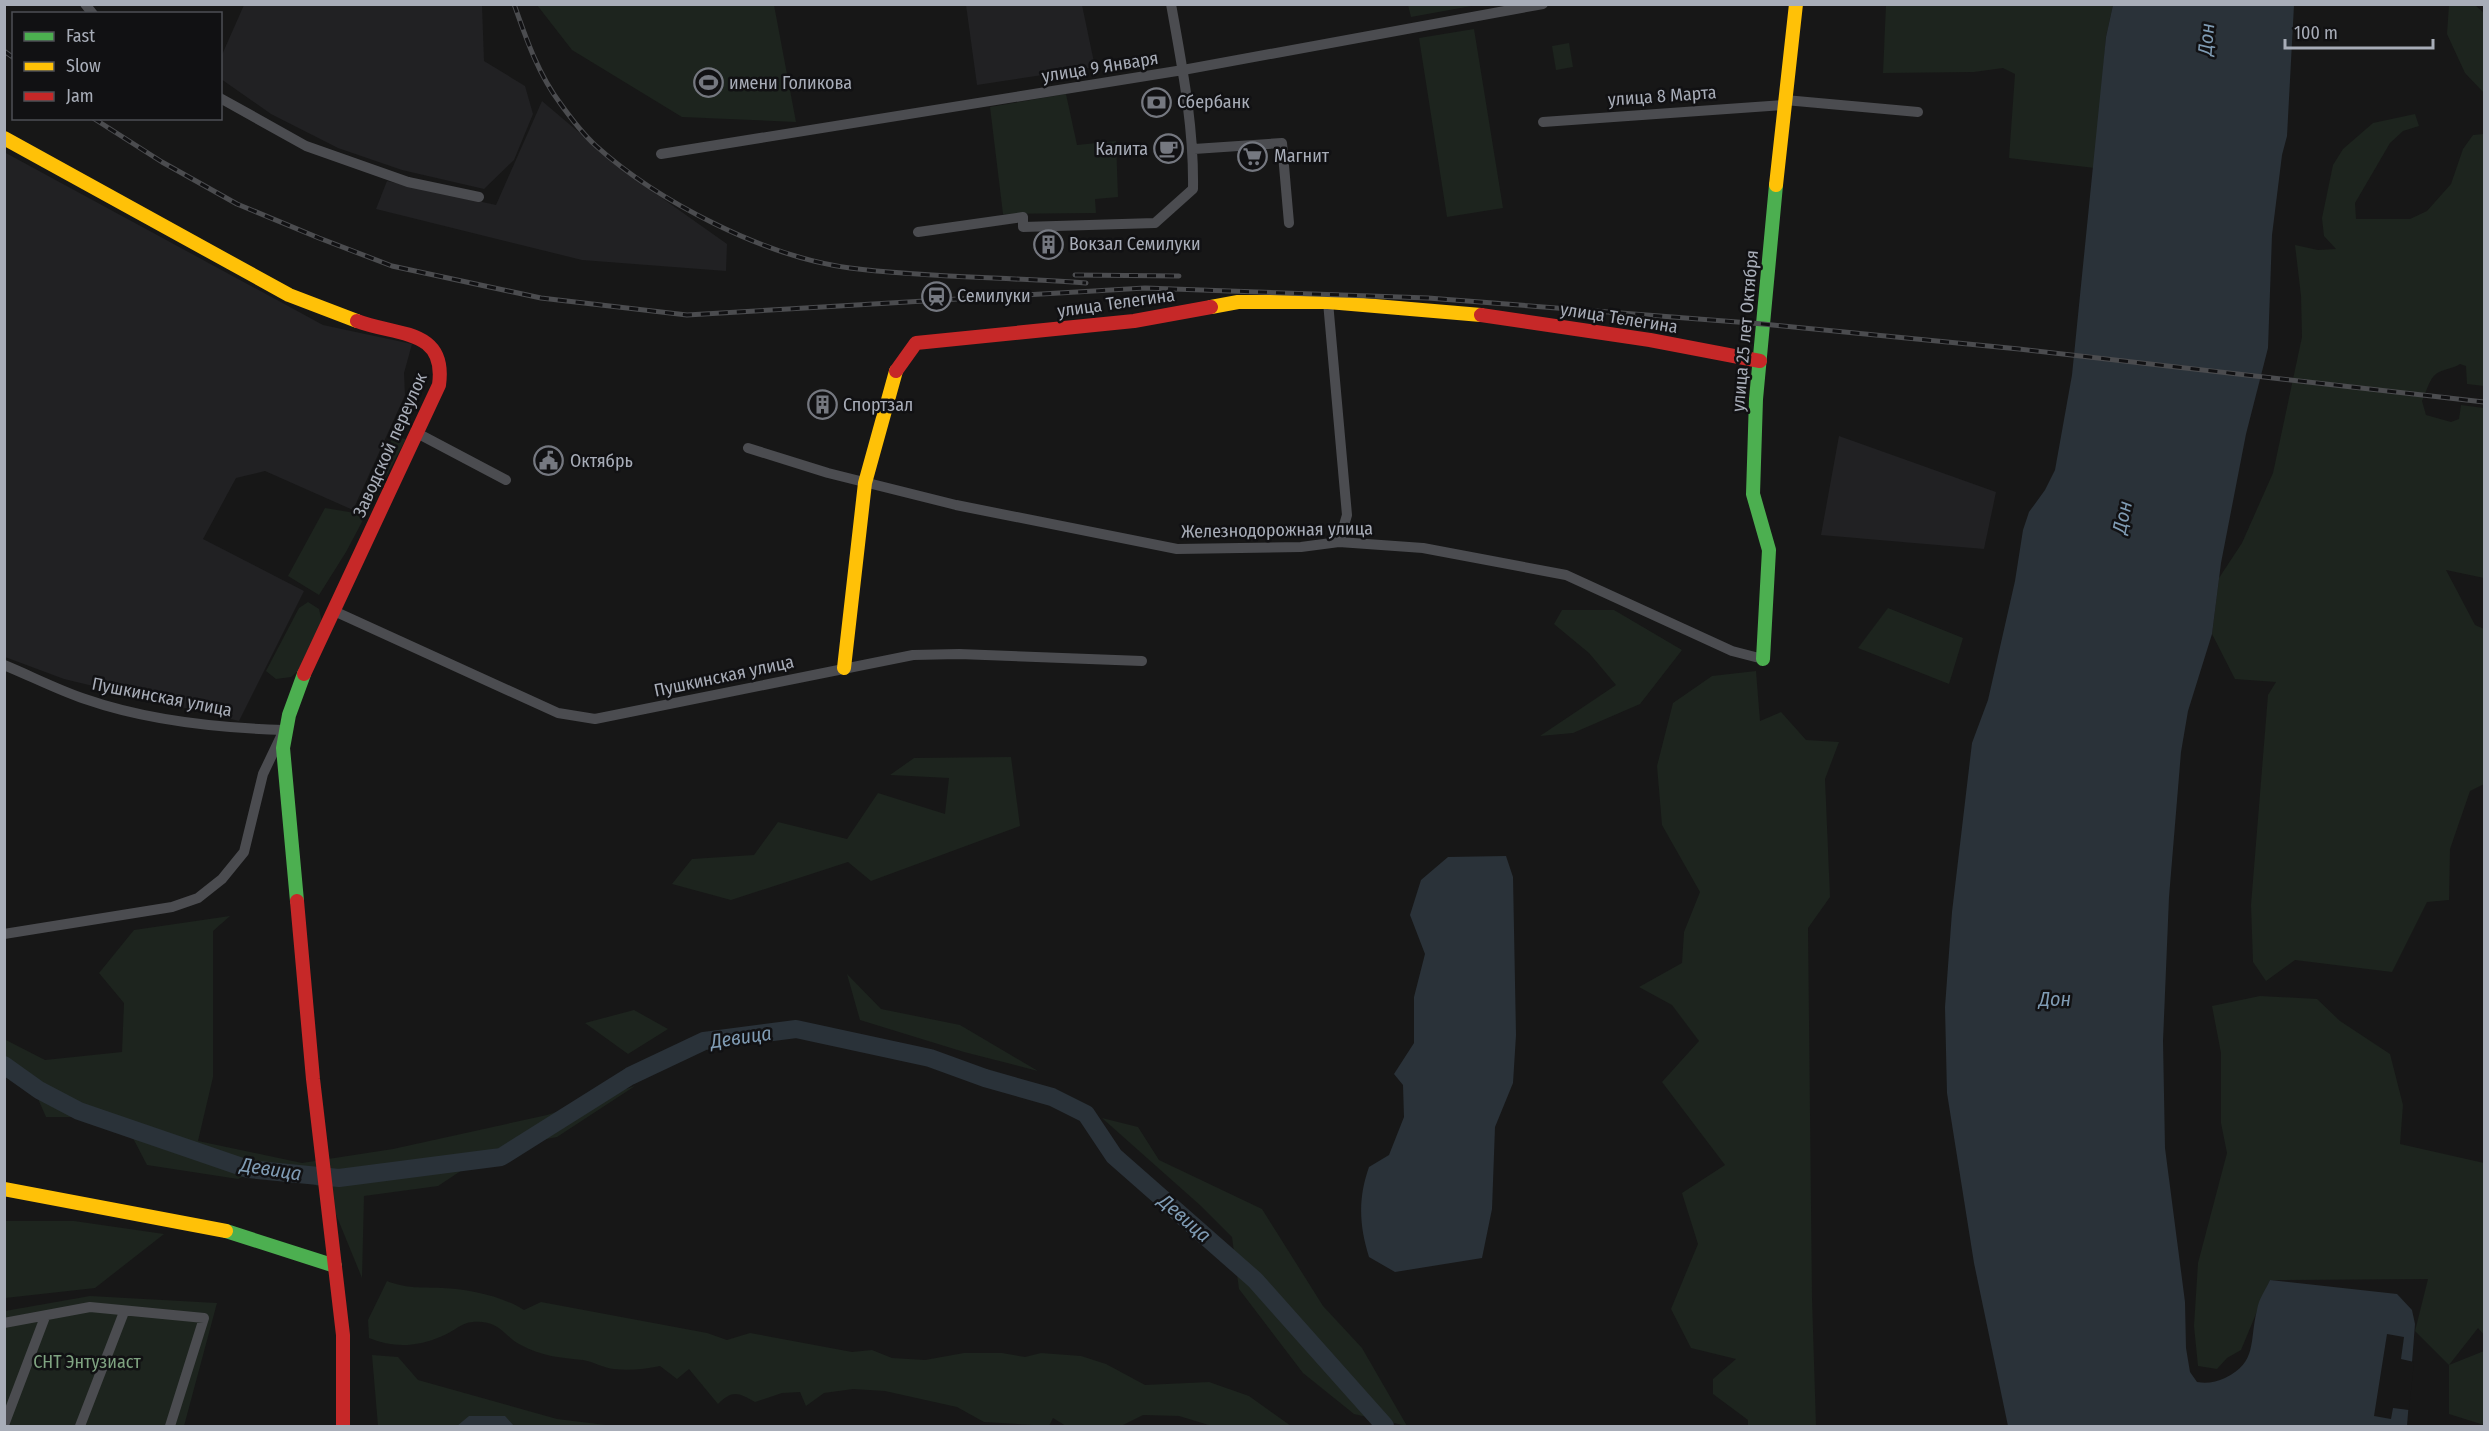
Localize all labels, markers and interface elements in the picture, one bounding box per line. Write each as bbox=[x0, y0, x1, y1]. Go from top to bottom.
legend bbox=[12, 12, 222, 120]
scale bar bbox=[2285, 12, 2434, 50]
water label: Дон bbox=[2192, 22, 2219, 58]
text: 100 m bbox=[2294, 22, 2338, 44]
text: Fast bbox=[66, 25, 95, 47]
street label: улица 9 Января bbox=[1040, 47, 1160, 87]
text: Slow bbox=[66, 55, 101, 77]
sports icon: имени Голикова bbox=[692, 67, 724, 99]
place label: имени Голикова bbox=[729, 72, 852, 94]
street label: улица 8 Марта bbox=[1607, 81, 1717, 111]
text: Jam bbox=[66, 85, 94, 107]
bank icon: Сбербанк bbox=[1140, 86, 1172, 118]
place label: Сбербанк bbox=[1177, 91, 1250, 113]
cafe icon: Калита bbox=[1153, 133, 1185, 165]
place label: Калита bbox=[1095, 138, 1148, 160]
supermarket icon: Магнит bbox=[1237, 140, 1269, 172]
place label: Магнит bbox=[1274, 145, 1330, 167]
building icon: Вокзал Семилуки bbox=[1032, 228, 1064, 260]
place label: Вокзал Семилуки bbox=[1069, 233, 1201, 255]
street label: улица 25 лет Октября bbox=[1727, 249, 1763, 413]
station icon: Семилуки bbox=[920, 280, 952, 312]
street label: улица Телегина bbox=[1056, 284, 1176, 322]
place label: Семилуки bbox=[957, 285, 1031, 307]
street label: улица Телегина bbox=[1559, 298, 1679, 338]
street label: Заводской переулок bbox=[348, 369, 432, 521]
building icon: Спортзал bbox=[806, 389, 838, 421]
place label: Спортзал bbox=[843, 394, 913, 416]
public building icon: Октябрь bbox=[533, 445, 565, 477]
place label: Октябрь bbox=[570, 450, 633, 472]
water label: Дон bbox=[2107, 499, 2137, 537]
street label: Железнодорожная улица bbox=[1181, 517, 1373, 543]
street label: Пушкинская улица bbox=[652, 650, 796, 702]
street label: Пушкинская улица bbox=[90, 673, 234, 721]
water label: Дон bbox=[2037, 987, 2071, 1011]
water label: Девица bbox=[707, 1021, 773, 1053]
water label: Девица bbox=[237, 1152, 303, 1186]
water label: Девица bbox=[1153, 1188, 1216, 1247]
park label: СНТ Энтузиаст bbox=[33, 1351, 141, 1373]

